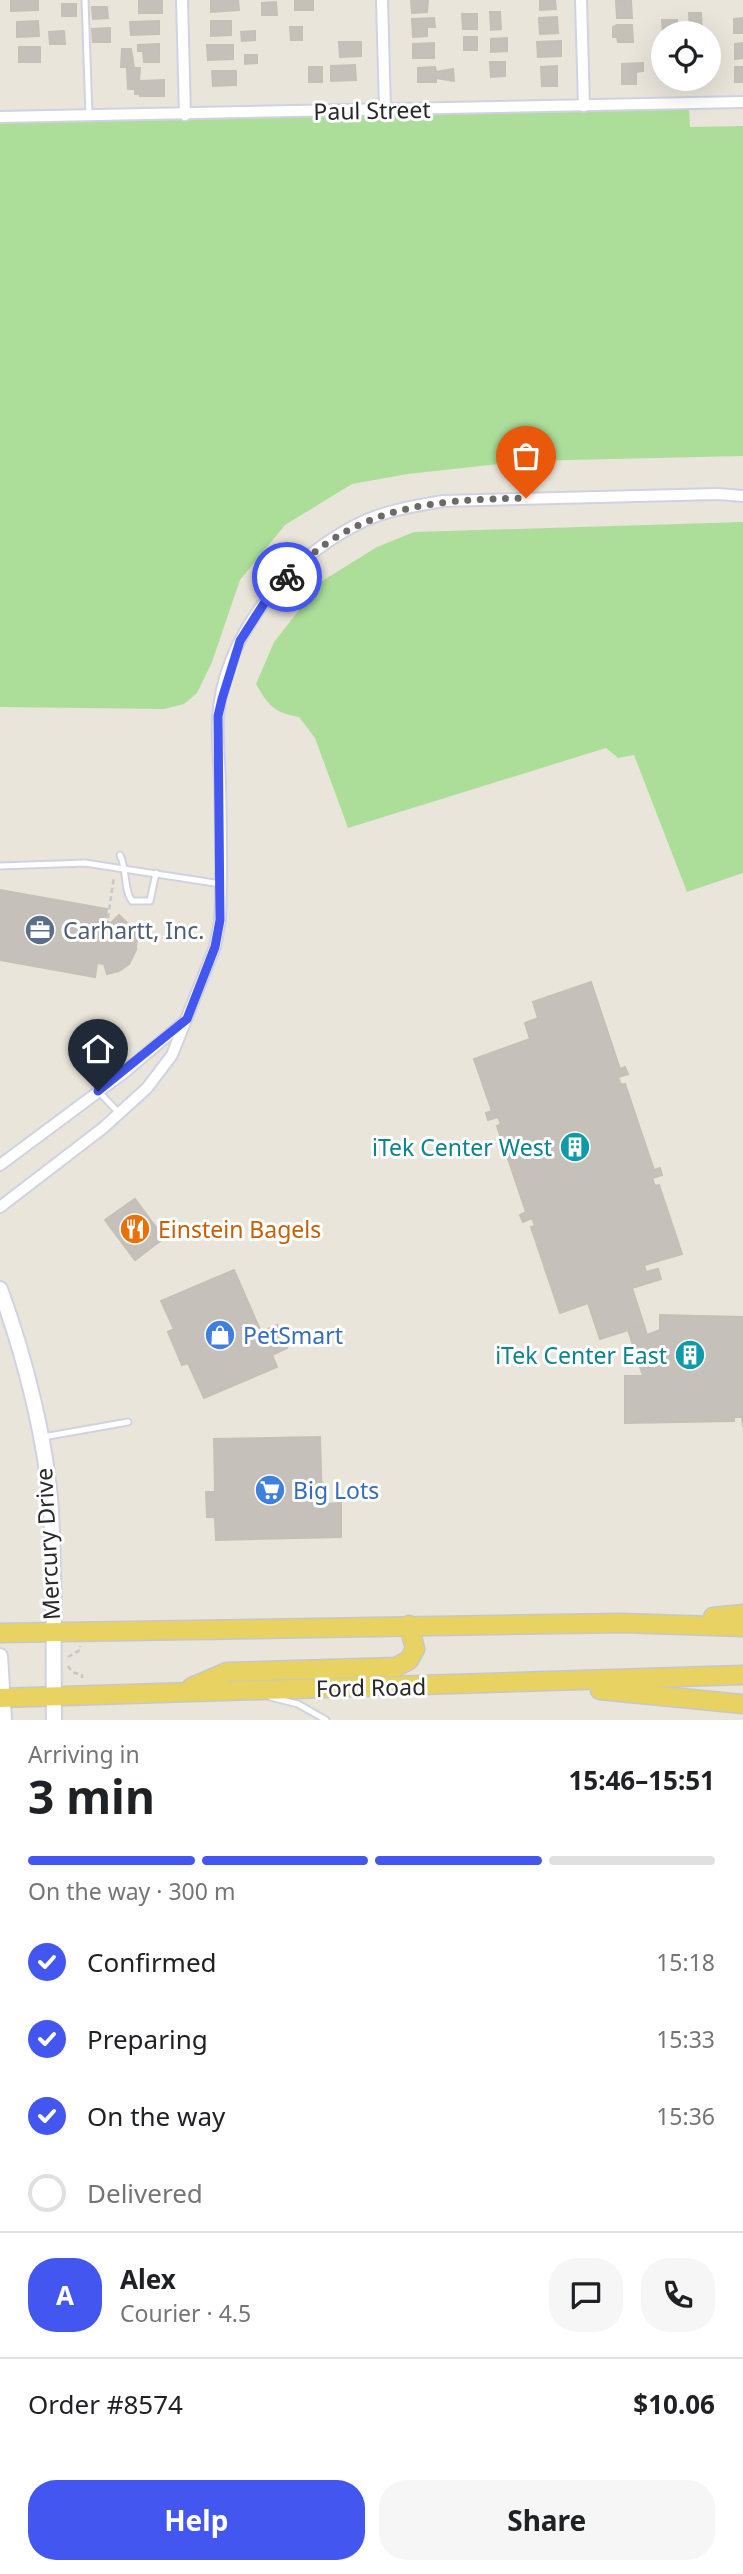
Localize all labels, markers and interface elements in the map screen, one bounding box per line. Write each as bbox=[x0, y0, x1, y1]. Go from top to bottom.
map controls bbox=[651, 21, 721, 91]
button: locate bbox=[651, 21, 721, 91]
street label: Paul Street bbox=[313, 93, 431, 127]
pin bbox=[496, 426, 556, 498]
icon: bag bbox=[507, 437, 545, 475]
courier bbox=[252, 542, 322, 612]
icon: bike bbox=[268, 558, 306, 596]
office icon: Carhartt, Inc. bbox=[23, 913, 57, 947]
place label: Carhartt, Inc. bbox=[63, 914, 205, 946]
pin bbox=[68, 1019, 128, 1091]
icon: home bbox=[79, 1030, 117, 1068]
building icon: iTek Center West bbox=[558, 1130, 592, 1164]
place label: iTek Center West bbox=[372, 1131, 552, 1163]
restaurant icon: Einstein Bagels bbox=[118, 1212, 152, 1246]
place label: Einstein Bagels bbox=[158, 1213, 321, 1245]
shop icon: PetSmart bbox=[203, 1318, 237, 1352]
place label: PetSmart bbox=[243, 1319, 343, 1351]
building icon: iTek Center East bbox=[673, 1338, 707, 1372]
place label: iTek Center East bbox=[495, 1339, 667, 1371]
street label: Mercury Drive bbox=[27, 1467, 67, 1621]
supermarket icon: Big Lots bbox=[253, 1473, 287, 1507]
place label: Big Lots bbox=[293, 1474, 379, 1506]
street label: Ford Road bbox=[316, 1670, 426, 1704]
text: Arriving in bbox=[28, 1738, 140, 1770]
text: 15:46–15:51 bbox=[568, 1762, 715, 1798]
text: 3 min bbox=[28, 1765, 155, 1827]
text: On the way · 300 m bbox=[28, 1875, 235, 1907]
icon: check bbox=[28, 1943, 66, 1981]
text: Confirmed bbox=[87, 1944, 217, 1980]
text: 15:18 bbox=[656, 1946, 715, 1978]
icon: check bbox=[28, 2020, 66, 2058]
text: Preparing bbox=[87, 2021, 208, 2057]
text: 15:33 bbox=[656, 2023, 715, 2055]
icon: check bbox=[28, 2097, 66, 2135]
text: On the way bbox=[87, 2098, 225, 2134]
text: 15:36 bbox=[656, 2100, 715, 2132]
text: Delivered bbox=[87, 2175, 203, 2211]
button: chat bbox=[549, 2258, 623, 2332]
button: phone bbox=[641, 2258, 715, 2332]
text: Alex bbox=[120, 2261, 176, 2297]
text: A bbox=[56, 2277, 74, 2313]
text: Courier · 4.5 bbox=[120, 2297, 251, 2329]
text: Order #8574 bbox=[28, 2386, 183, 2422]
text: $10.06 bbox=[633, 2386, 715, 2422]
button: Help bbox=[28, 2480, 365, 2560]
button: Share bbox=[379, 2480, 715, 2560]

